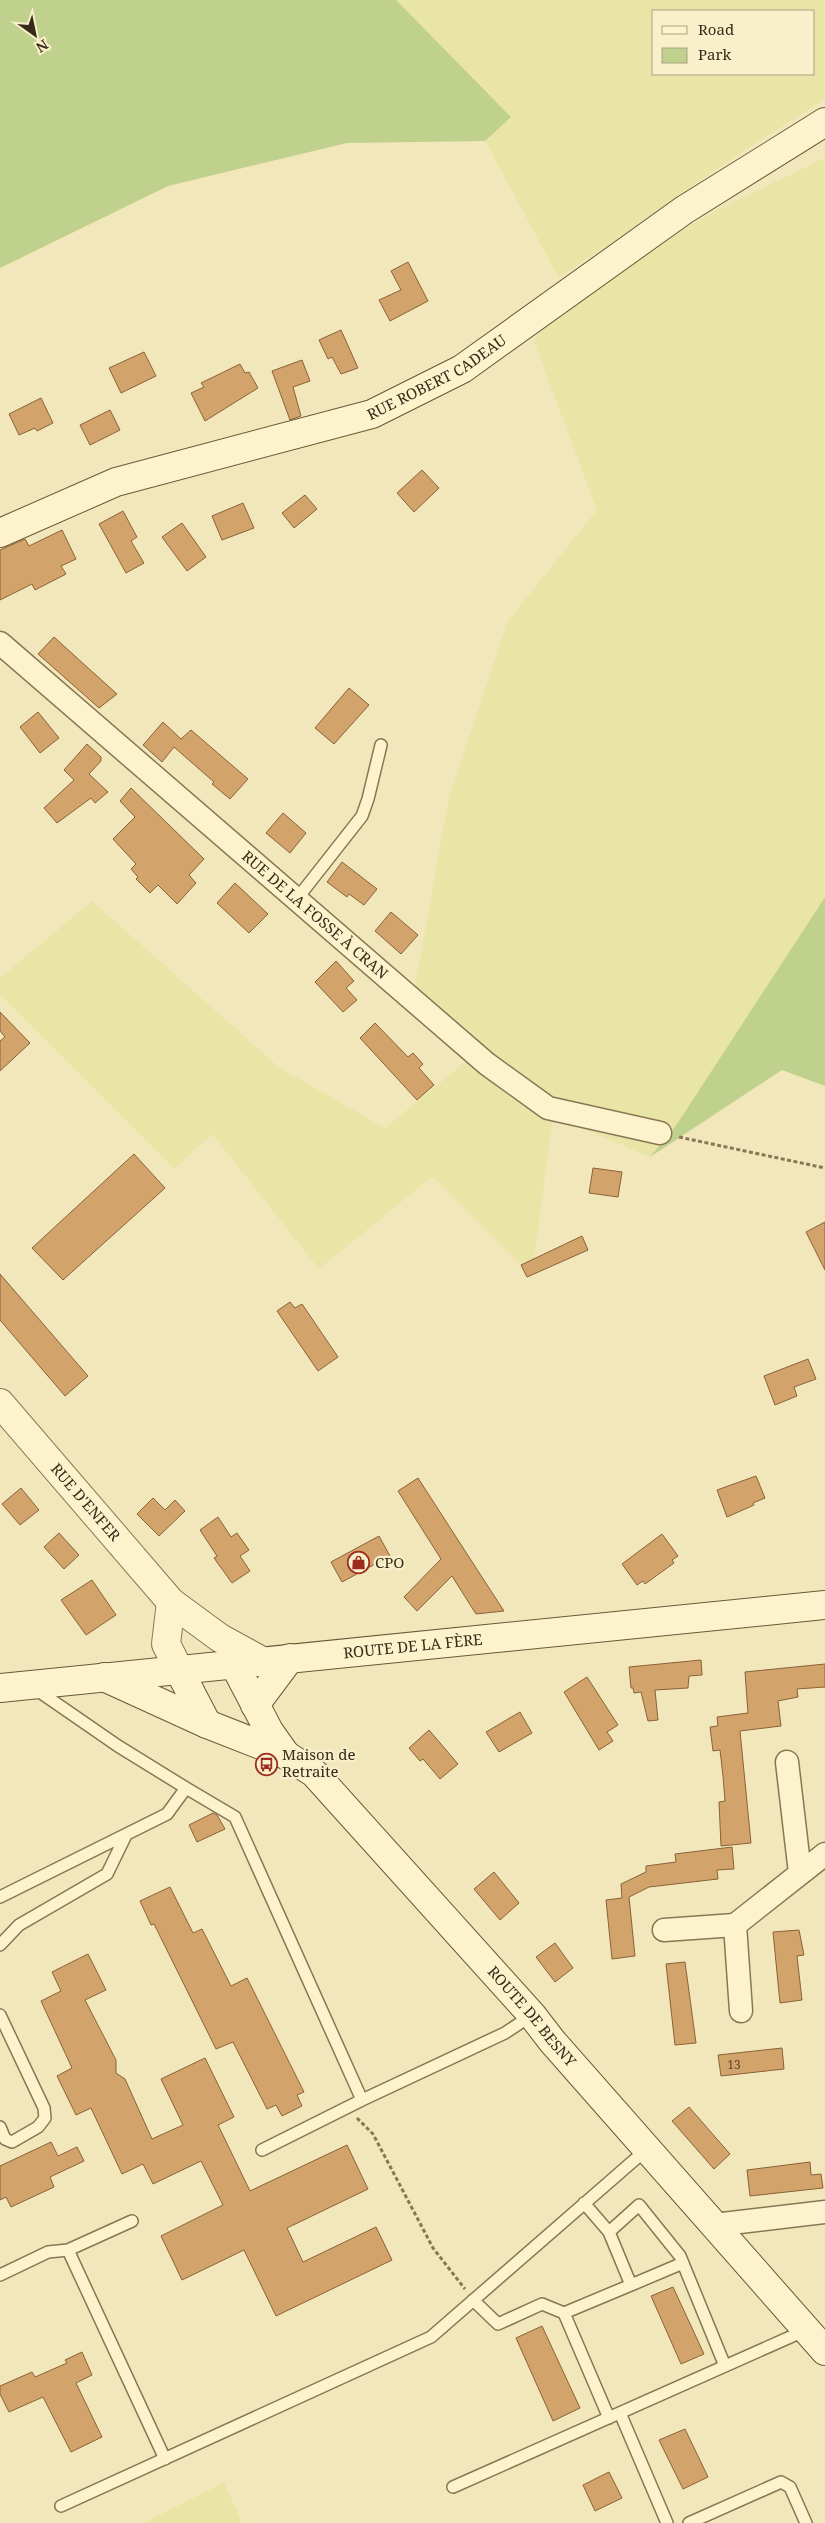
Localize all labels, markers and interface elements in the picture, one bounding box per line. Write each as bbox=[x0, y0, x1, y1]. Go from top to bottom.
north arrow bbox=[10, 10, 60, 60]
legend bbox=[652, 10, 815, 75]
text: Road bbox=[698, 19, 734, 39]
text: N bbox=[33, 35, 52, 57]
text: Park bbox=[698, 44, 732, 64]
street label: RUE ROBERT CADEAU bbox=[363, 329, 510, 424]
street label: RUE DE LA FOSSE À CRAN bbox=[238, 846, 393, 983]
street label: RUE D'ENFER bbox=[47, 1458, 125, 1545]
shop icon: CPO bbox=[347, 1551, 371, 1575]
place label: CPO bbox=[375, 1552, 404, 1572]
street label: ROUTE DE LA FÈRE bbox=[342, 1629, 483, 1662]
place label: Maison de Retraite bbox=[282, 1744, 356, 1781]
bus stop icon: Maison de Retraite bbox=[254, 1752, 278, 1776]
street label: ROUTE DE BESNY bbox=[484, 1961, 581, 2071]
house number: 13 bbox=[727, 2056, 741, 2073]

